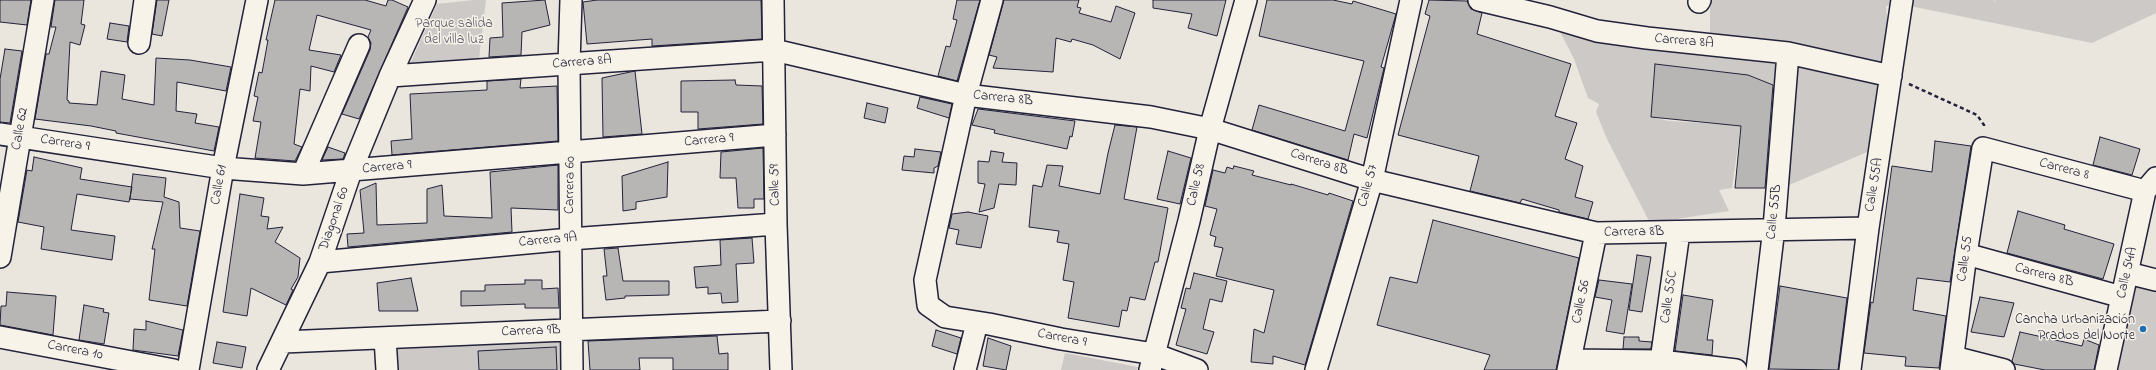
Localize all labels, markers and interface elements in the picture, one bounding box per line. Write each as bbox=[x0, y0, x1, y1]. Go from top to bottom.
park label: Parque salida del villa luz bbox=[415, 17, 493, 50]
street label: Carrera 8A bbox=[1654, 31, 1714, 53]
street label: Carrera 8A bbox=[552, 53, 612, 73]
street label: Carrera 8B bbox=[972, 87, 1034, 111]
street label: Calle 62 bbox=[9, 106, 33, 152]
street label: Carrera 9 bbox=[683, 130, 735, 152]
street label: Carrera 9 bbox=[39, 132, 91, 156]
street label: Carrera 8B bbox=[1288, 146, 1350, 180]
street label: Carrera 8 bbox=[2037, 155, 2091, 185]
street label: Carrera 60 bbox=[562, 156, 580, 214]
street label: Carrera 9 bbox=[361, 157, 413, 179]
street label: Calle 55A bbox=[1862, 157, 1888, 213]
street label: Calle 58 bbox=[1184, 162, 1210, 208]
street label: Calle 57 bbox=[1355, 163, 1383, 209]
street label: Calle 61 bbox=[208, 164, 232, 206]
street label: Calle 59 bbox=[767, 164, 785, 206]
street label: Calle 55B bbox=[1764, 184, 1786, 240]
street label: Diagonal 60 bbox=[316, 185, 354, 253]
street label: Carrera 8B bbox=[1604, 224, 1664, 242]
street label: Carrera 9A bbox=[518, 230, 578, 252]
street label: Calle 55 bbox=[1954, 235, 1978, 283]
street label: Calle 54A bbox=[2114, 246, 2142, 300]
street label: Carrera 8B bbox=[2013, 260, 2075, 292]
street label: Calle 55C bbox=[1658, 269, 1682, 325]
street label: Calle 56 bbox=[1569, 279, 1595, 325]
place label: Cancha Urbanización Prados del Norte bbox=[2015, 313, 2135, 346]
street label: Carrera 9B bbox=[501, 323, 561, 341]
marker: Cancha Urbanización Prados del Norte bbox=[2138, 324, 2148, 334]
street label: Carrera 9 bbox=[1036, 326, 1088, 352]
street label: Carrera 10 bbox=[46, 337, 104, 365]

